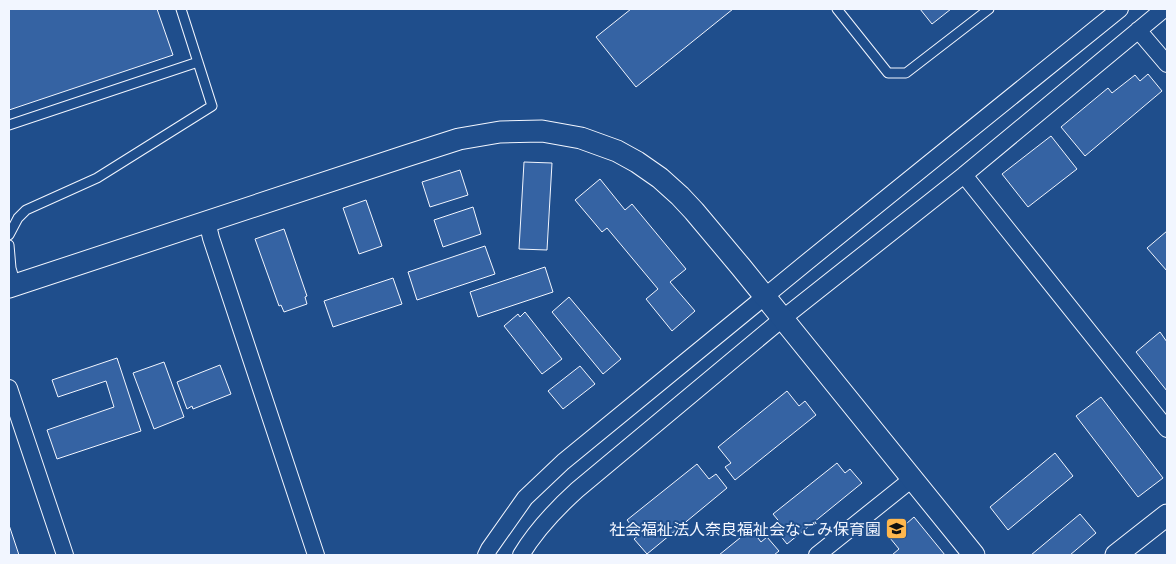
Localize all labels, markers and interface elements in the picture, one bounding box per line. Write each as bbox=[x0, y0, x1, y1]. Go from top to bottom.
school or university icon: 社会福祉法人奈良福祉会なごみ保育園 bbox=[885, 517, 909, 541]
place label: 社会福祉法人奈良福祉会なごみ保育園 bbox=[609, 518, 881, 540]

